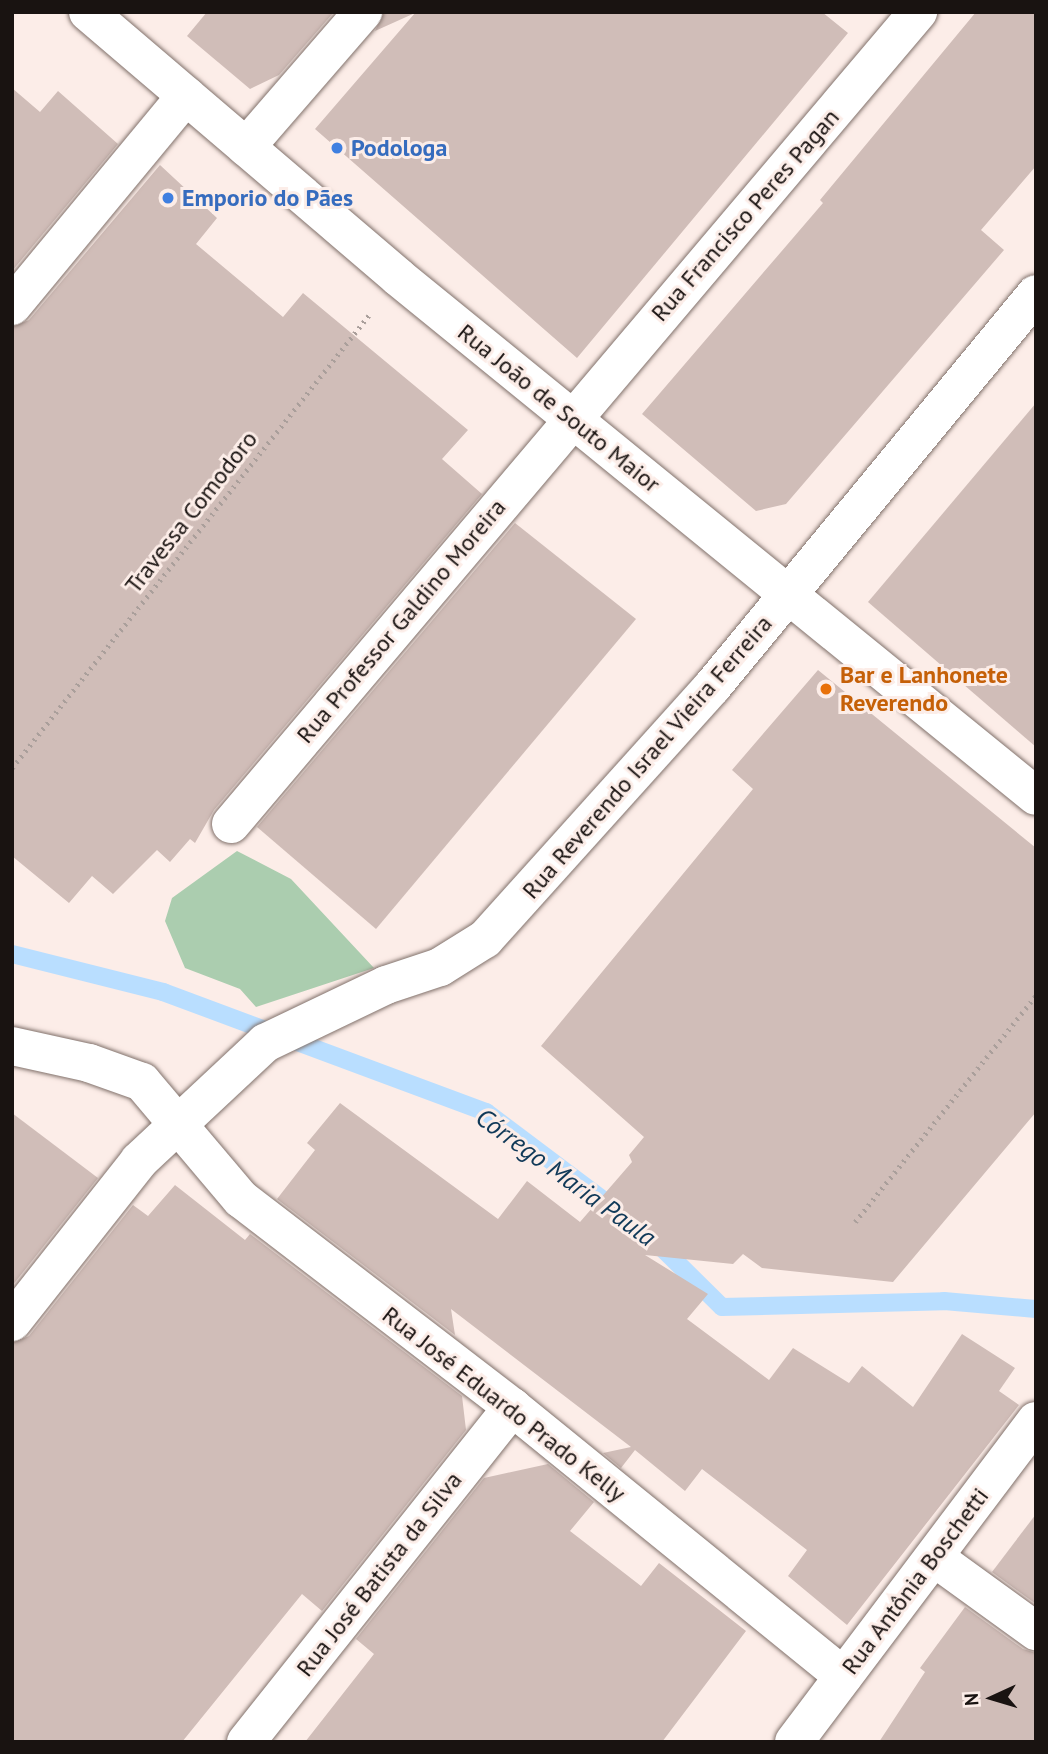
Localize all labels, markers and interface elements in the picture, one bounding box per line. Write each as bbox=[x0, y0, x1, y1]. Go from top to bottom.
street label: Rua Francisco Peres Pagan bbox=[645, 103, 845, 327]
place label: Podologa bbox=[351, 134, 447, 162]
marker: Podologa bbox=[329, 140, 345, 156]
place label: Emporio do Pães bbox=[182, 184, 353, 212]
marker: Emporio do Pães bbox=[160, 190, 176, 206]
street label: Rua João de Souto Maior bbox=[452, 318, 666, 498]
street label: Travessa Comodoro bbox=[119, 425, 263, 599]
street label: Rua Professor Galdino Moreira bbox=[290, 493, 512, 749]
street label: Rua Reverendo Israel Vieira Ferreira bbox=[516, 609, 778, 905]
place label: Bar e Lanhonete Reverendo bbox=[840, 661, 1008, 717]
marker: Bar e Lanhonete Reverendo bbox=[818, 681, 834, 697]
water label: Córrego Maria Paula bbox=[470, 1101, 662, 1253]
street label: Rua José Eduardo Prado Kelly bbox=[377, 1300, 631, 1508]
street label: Rua José Batista da Silva bbox=[290, 1466, 468, 1682]
street label: Rua Antônia Boschetti bbox=[835, 1482, 995, 1680]
north arrow bbox=[957, 1663, 1027, 1733]
text: N bbox=[959, 1692, 983, 1707]

